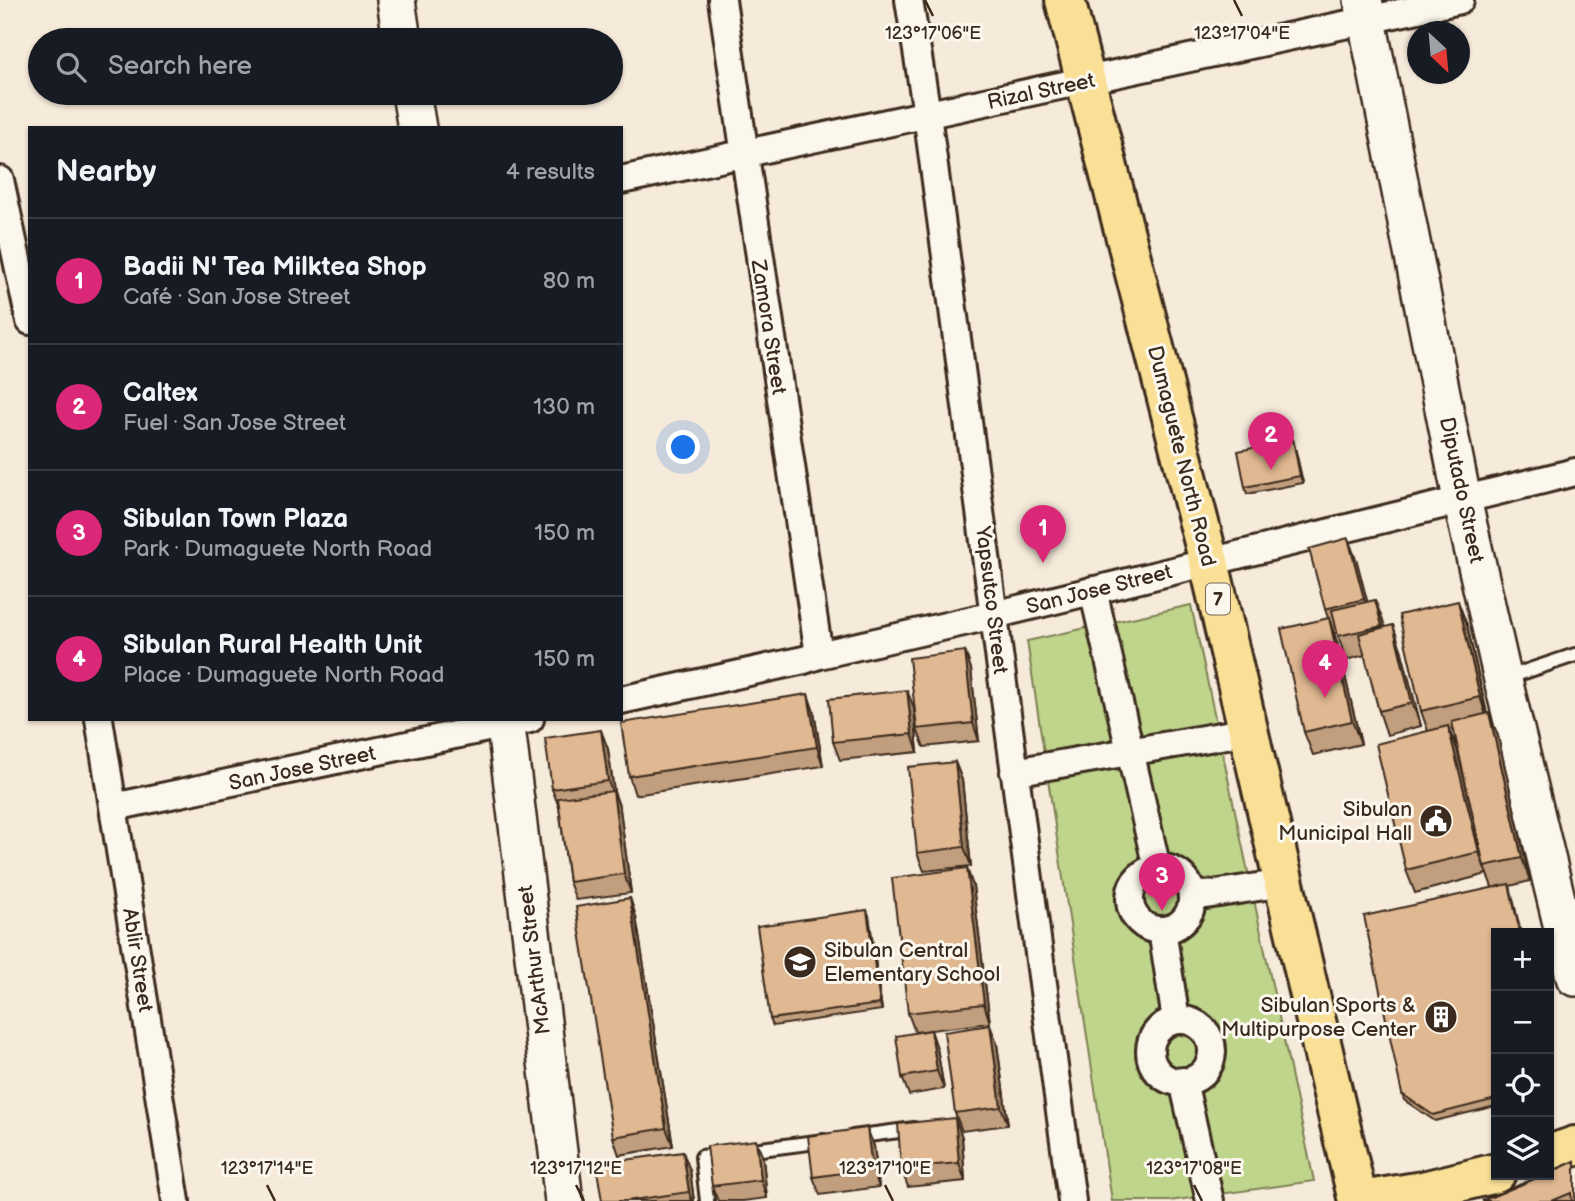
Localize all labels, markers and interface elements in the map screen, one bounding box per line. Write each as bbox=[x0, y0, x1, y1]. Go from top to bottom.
north arrow bbox=[1407, 21, 1470, 84]
text: 123°17'06"E bbox=[885, 23, 981, 44]
text: 123°17'04"E bbox=[1194, 23, 1290, 44]
search box bbox=[28, 28, 623, 105]
icon: search bbox=[52, 48, 90, 86]
text: Search here bbox=[108, 51, 252, 82]
street label: Rizal Street bbox=[985, 68, 1098, 115]
text: Nearby bbox=[56, 154, 156, 190]
text: 4 results bbox=[506, 158, 595, 186]
text: Badii N' Tea Milktea Shop bbox=[123, 252, 427, 283]
street label: Zamora Street bbox=[745, 257, 792, 397]
text: 1 bbox=[74, 267, 84, 295]
text: 80 m bbox=[543, 267, 595, 295]
text: Café · San Jose Street bbox=[123, 283, 350, 311]
street label: Dumaguete North Road bbox=[1142, 343, 1221, 569]
text: Caltex bbox=[123, 378, 197, 409]
text: 2 bbox=[72, 393, 86, 421]
text: 130 m bbox=[533, 393, 595, 421]
text: Fuel · San Jose Street bbox=[123, 409, 346, 437]
pin: 2 bbox=[1248, 412, 1294, 470]
street label: Diputado Street bbox=[1434, 415, 1489, 566]
your location bbox=[666, 430, 700, 464]
text: Sibulan Town Plaza bbox=[123, 504, 348, 535]
pin: 1 bbox=[1020, 505, 1066, 563]
text: 3 bbox=[72, 519, 86, 547]
text: 150 m bbox=[534, 519, 595, 547]
street label: Yapsutco Street bbox=[970, 524, 1013, 676]
text: Park · Dumaguete North Road bbox=[123, 535, 432, 563]
street label: San Jose Street bbox=[1024, 559, 1175, 620]
road number: 7 bbox=[1206, 584, 1230, 614]
text: Sibulan Rural Health Unit bbox=[123, 630, 422, 661]
pin: 4 bbox=[1302, 640, 1348, 698]
text: 4 bbox=[72, 645, 86, 673]
text: 150 m bbox=[534, 645, 595, 673]
text: Place · Dumaguete North Road bbox=[123, 661, 444, 689]
street label: San Jose Street bbox=[227, 741, 378, 796]
place label: Sibulan Municipal Hall bbox=[1278, 797, 1412, 846]
public building icon: Sibulan Municipal Hall bbox=[1417, 802, 1455, 840]
pin: 3 bbox=[1139, 853, 1185, 911]
street label: McArthur Street bbox=[513, 883, 556, 1036]
street label: Ablir Street bbox=[117, 906, 158, 1014]
map controls bbox=[1491, 928, 1554, 1180]
button: + bbox=[1491, 928, 1554, 991]
place label: Sibulan Central Elementary School bbox=[824, 938, 1000, 987]
school or university icon: Sibulan Central Elementary School bbox=[781, 943, 819, 981]
button: − bbox=[1491, 991, 1554, 1054]
place label: Sibulan Sports & Multipurpose Center bbox=[1221, 993, 1416, 1042]
building icon: Sibulan Sports & Multipurpose Center bbox=[1422, 998, 1460, 1036]
button: locate bbox=[1491, 1054, 1554, 1117]
button: layers bbox=[1491, 1117, 1554, 1180]
text: 123°17'14"E bbox=[221, 1158, 313, 1179]
text: 123°17'12"E bbox=[530, 1158, 622, 1179]
text: 123°17'10"E bbox=[839, 1158, 931, 1179]
text: 123°17'08"E bbox=[1146, 1158, 1242, 1179]

